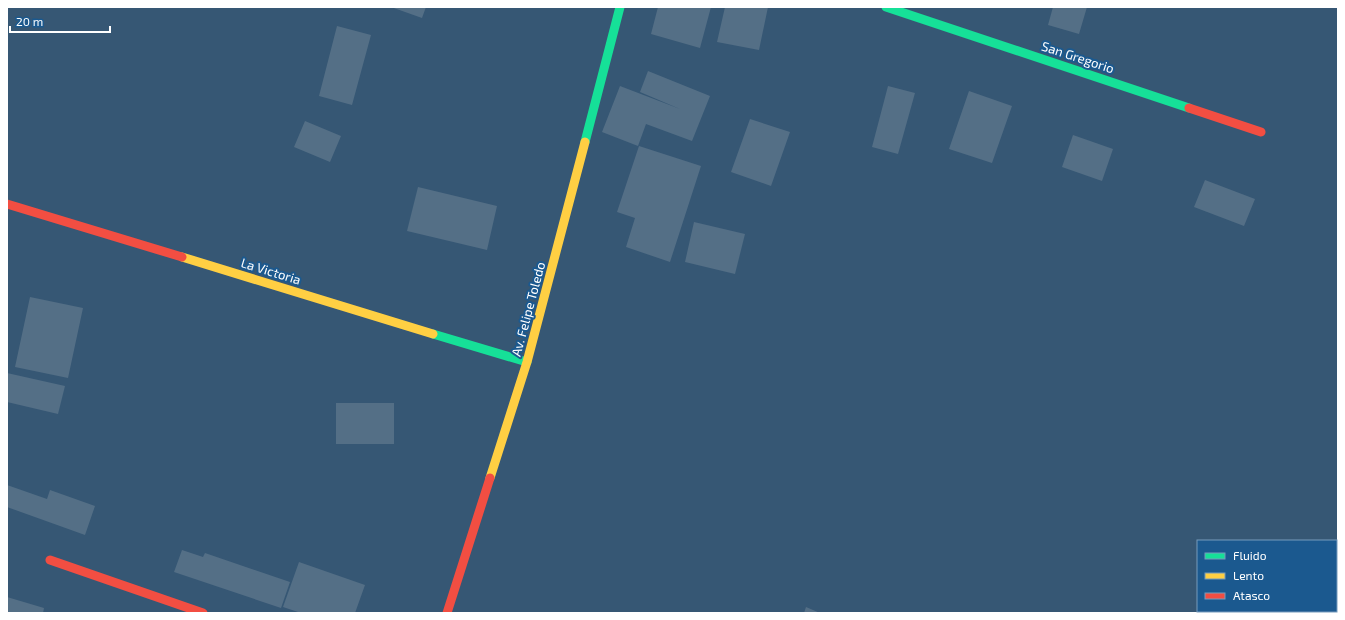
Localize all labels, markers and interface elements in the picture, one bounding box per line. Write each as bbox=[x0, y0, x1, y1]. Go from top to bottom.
scale bar bbox=[10, 8, 110, 34]
text: 20 m bbox=[16, 14, 43, 28]
street label: San Gregorio bbox=[1040, 38, 1116, 76]
street label: La Victoria bbox=[239, 254, 303, 288]
street label: Av. Felipe Toledo bbox=[508, 260, 548, 358]
legend bbox=[1197, 540, 1337, 612]
text: Fluido bbox=[1233, 548, 1267, 562]
text: Lento bbox=[1233, 568, 1264, 582]
text: Atasco bbox=[1233, 588, 1270, 602]

